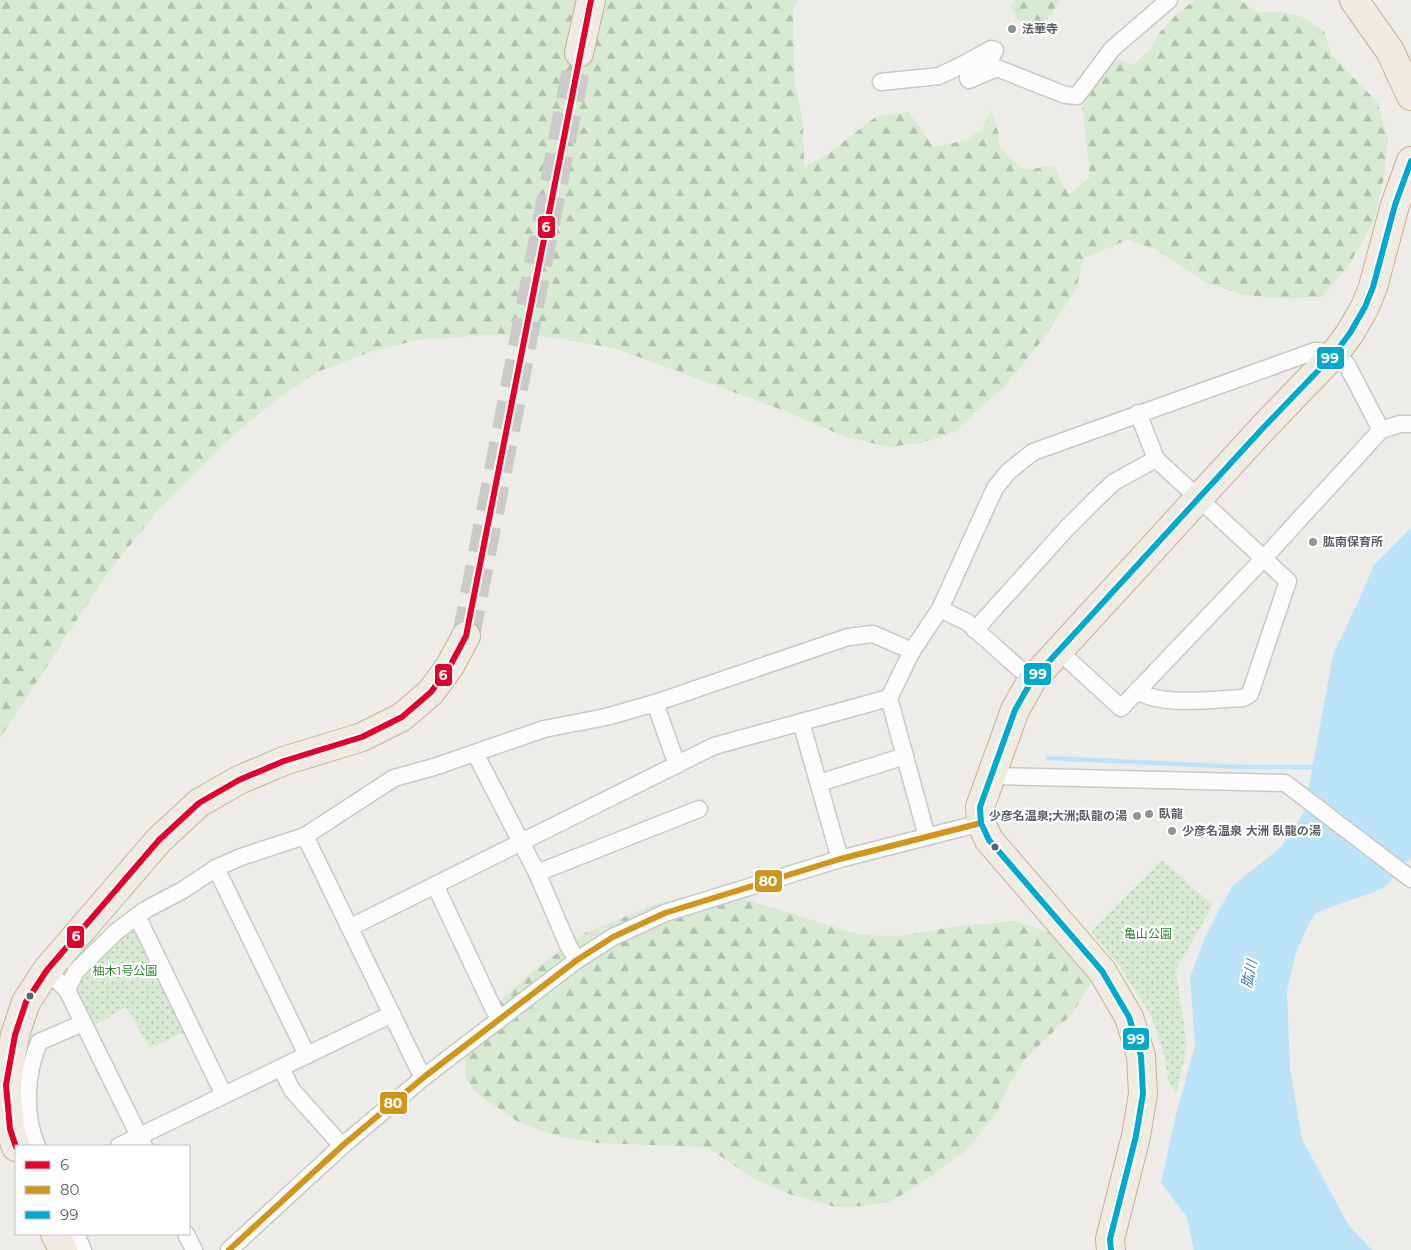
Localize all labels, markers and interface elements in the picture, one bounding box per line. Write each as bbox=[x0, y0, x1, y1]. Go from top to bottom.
place label: 法華寺 bbox=[1022, 21, 1058, 36]
marker: 法華寺 bbox=[1006, 23, 1018, 35]
line badge: 6 bbox=[537, 215, 556, 239]
text: 6 bbox=[542, 218, 551, 236]
line badge: 99 bbox=[1316, 346, 1345, 370]
text: 99 bbox=[1321, 349, 1339, 367]
place label: 肱南保育所 bbox=[1323, 534, 1383, 549]
marker: 肱南保育所 bbox=[1307, 536, 1319, 548]
line badge: 99 bbox=[1023, 662, 1052, 686]
line badge: 6 bbox=[434, 663, 453, 687]
text: 99 bbox=[1029, 665, 1047, 683]
text: 6 bbox=[439, 666, 448, 684]
place label: 臥龍 bbox=[1159, 806, 1183, 821]
place label: 少彦名温泉;大洲;臥龍の湯 bbox=[989, 808, 1127, 823]
marker: 臥龍 bbox=[1143, 808, 1155, 820]
marker: 少彦名温泉;大洲;臥龍の湯 bbox=[1131, 810, 1143, 822]
place label: 少彦名温泉 大洲 臥龍の湯 bbox=[1182, 823, 1321, 838]
marker: 少彦名温泉 大洲 臥龍の湯 bbox=[1166, 825, 1178, 837]
unlabelled marker bbox=[990, 842, 1000, 852]
line badge: 80 bbox=[754, 869, 783, 893]
text: 80 bbox=[759, 872, 777, 890]
line badge: 6 bbox=[66, 925, 85, 949]
park label: 亀山公園 bbox=[1124, 926, 1172, 941]
text: 6 bbox=[72, 927, 81, 945]
water label: 肱川 bbox=[1237, 956, 1261, 990]
park label: 柚木1号公園 bbox=[93, 963, 157, 978]
unlabelled marker bbox=[25, 991, 35, 1001]
line badge: 99 bbox=[1122, 1027, 1150, 1051]
text: 99 bbox=[1127, 1030, 1145, 1048]
line badge: 80 bbox=[379, 1091, 408, 1115]
text: 80 bbox=[384, 1094, 402, 1112]
legend bbox=[15, 1145, 190, 1235]
text: 6 bbox=[60, 1155, 69, 1174]
text: 80 bbox=[60, 1180, 80, 1199]
text: 99 bbox=[60, 1205, 78, 1224]

